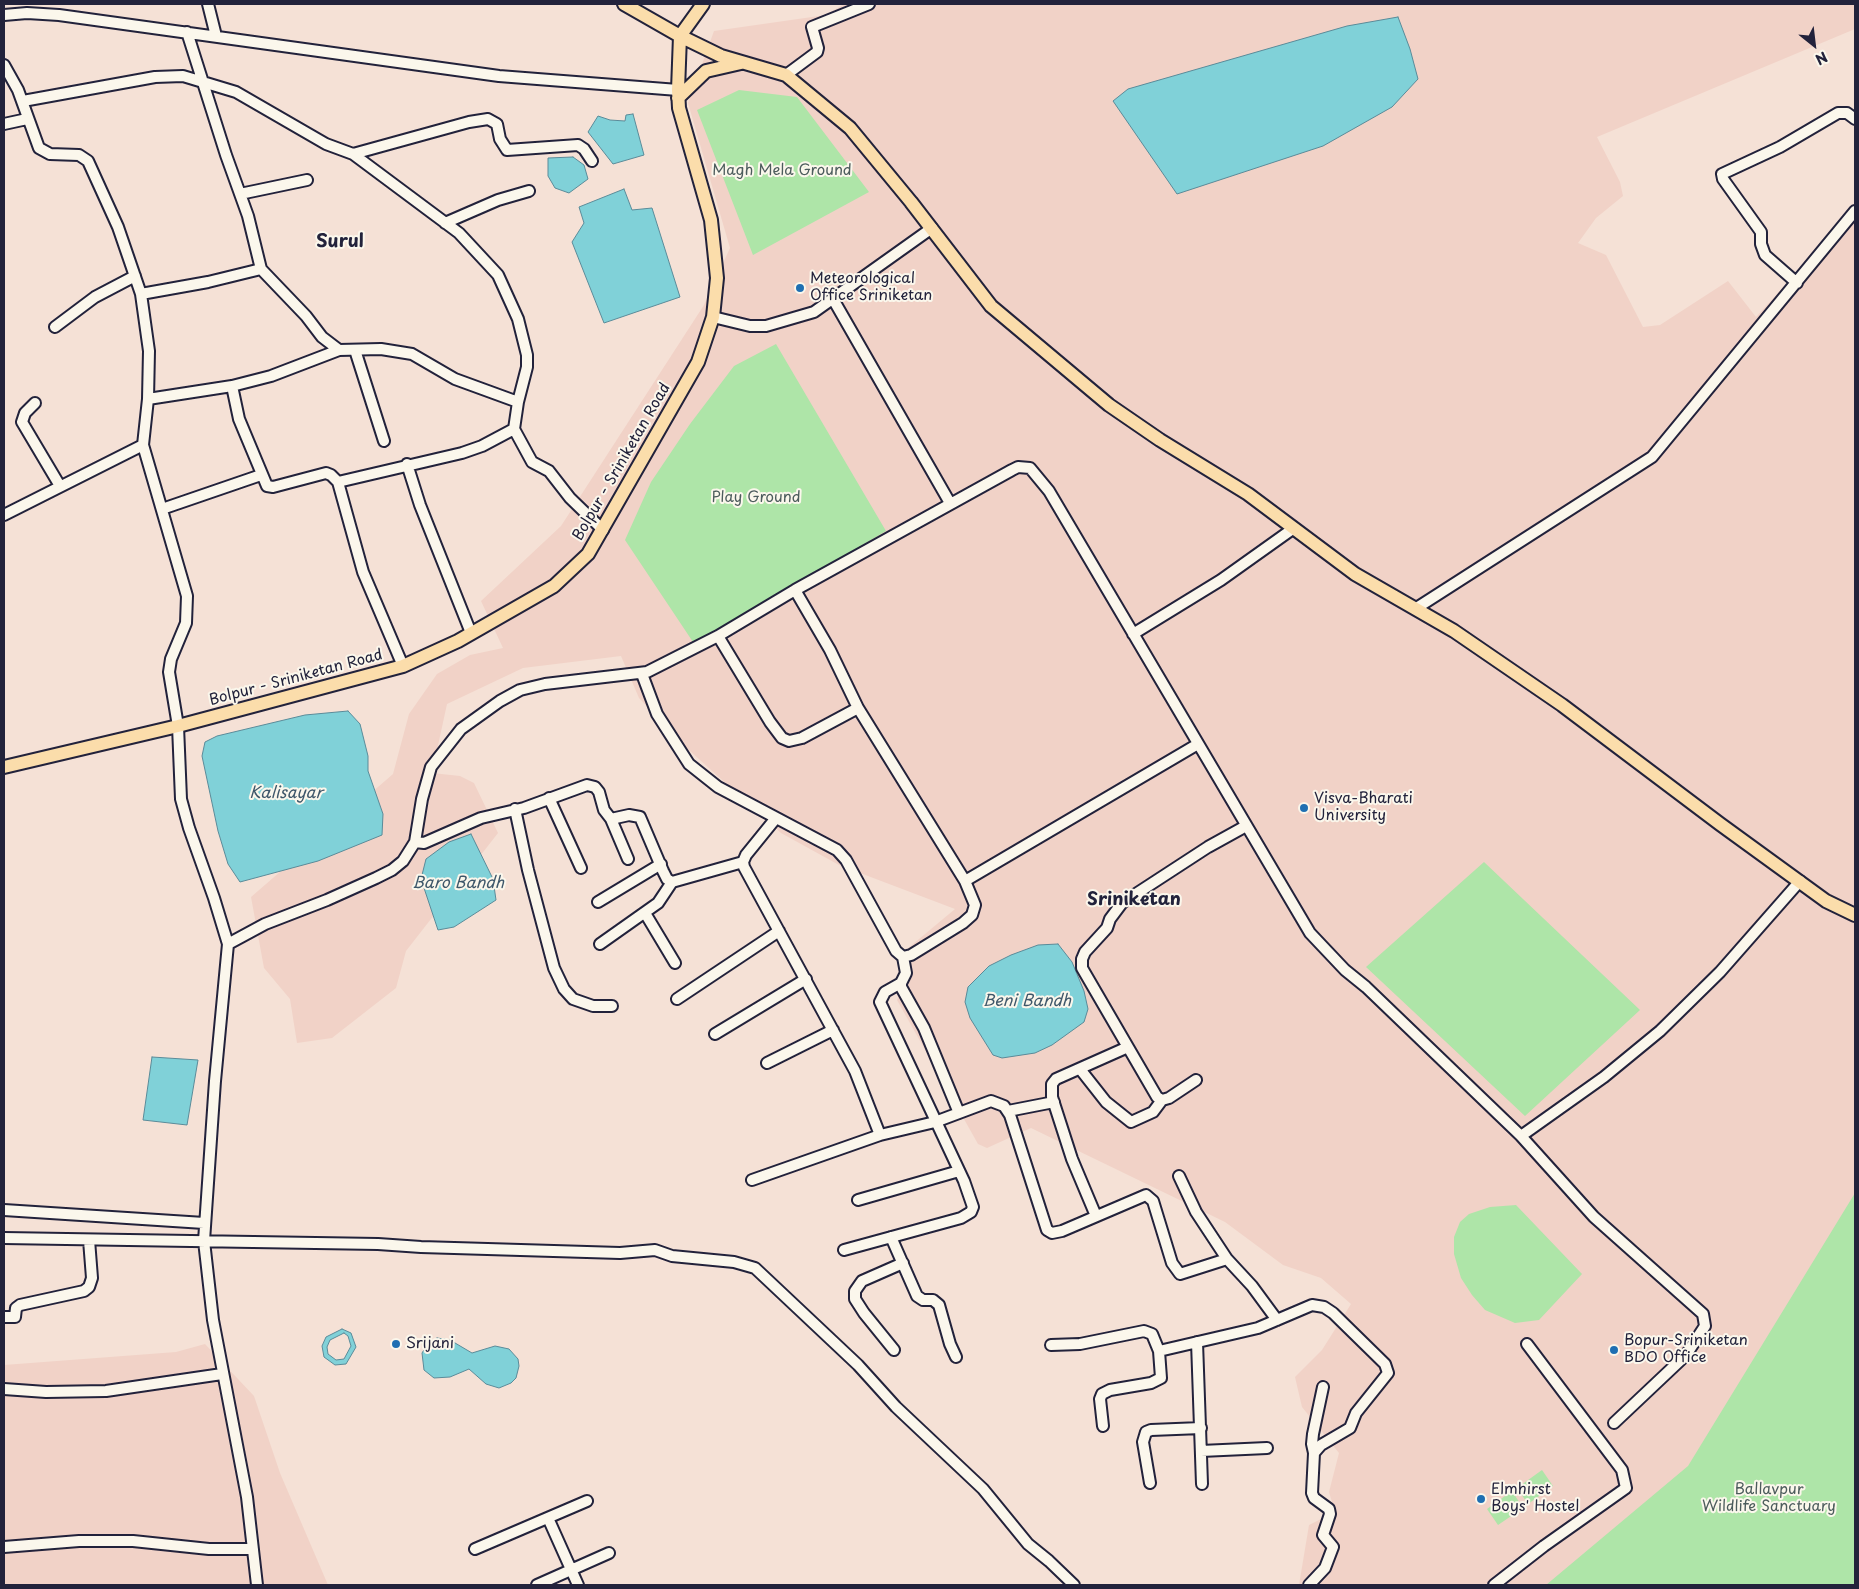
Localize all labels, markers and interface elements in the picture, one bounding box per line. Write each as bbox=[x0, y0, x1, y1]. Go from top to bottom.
north arrow bbox=[1789, 20, 1839, 70]
text: N bbox=[1812, 47, 1831, 70]
park label: Magh Mela Ground bbox=[712, 162, 852, 180]
district label: Surul bbox=[316, 231, 364, 253]
place label: Meteorological Office Sriniketan bbox=[810, 270, 932, 305]
marker: Meteorological Office Sriniketan bbox=[794, 282, 806, 294]
street label: Bolpur - Sriniketan Road bbox=[569, 380, 675, 544]
park label: Play Ground bbox=[711, 489, 801, 507]
street label: Bolpur - Sriniketan Road bbox=[207, 646, 385, 710]
water label: Kalisayar bbox=[249, 784, 323, 804]
place label: Visva-Bharati University bbox=[1314, 790, 1413, 825]
marker: Visva-Bharati University bbox=[1298, 802, 1310, 814]
water label: Baro Bandh bbox=[412, 874, 504, 894]
district label: Sriniketan bbox=[1087, 889, 1181, 911]
water label: Beni Bandh bbox=[983, 992, 1071, 1012]
place label: Bopur-Sriniketan BDO Office bbox=[1624, 1332, 1748, 1367]
place label: Srijani bbox=[406, 1335, 454, 1353]
marker: Srijani bbox=[390, 1338, 402, 1350]
marker: Bopur-Sriniketan BDO Office bbox=[1608, 1344, 1620, 1356]
place label: Elmhirst Boys' Hostel bbox=[1491, 1481, 1579, 1516]
park label: Ballavpur Wildlife Sanctuary bbox=[1702, 1481, 1836, 1516]
marker: Elmhirst Boys' Hostel bbox=[1475, 1493, 1487, 1505]

